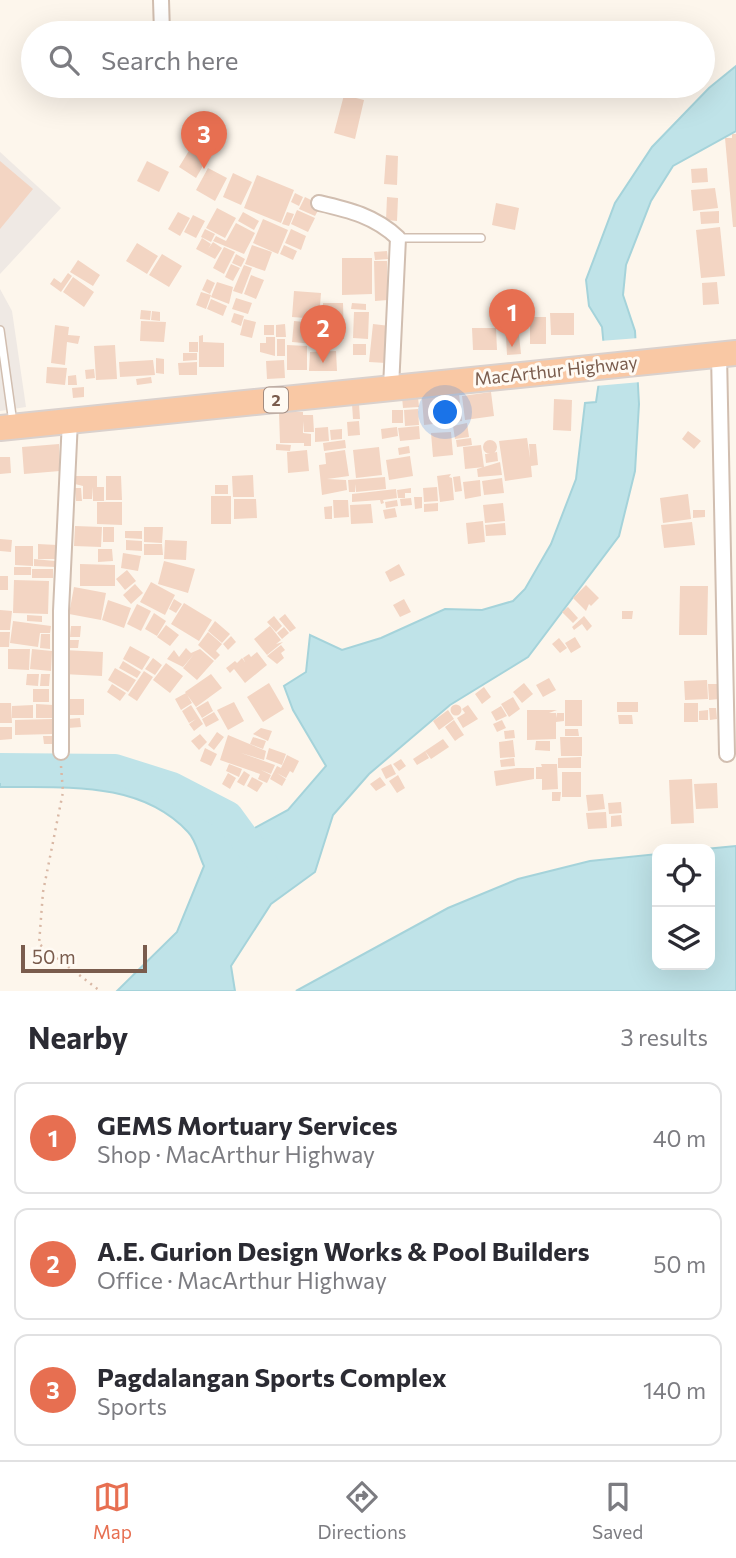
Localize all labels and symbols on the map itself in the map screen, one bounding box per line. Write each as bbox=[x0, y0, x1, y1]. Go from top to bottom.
pin: 3 bbox=[181, 111, 227, 169]
pin: 1 bbox=[489, 289, 535, 347]
pin: 2 bbox=[300, 305, 346, 363]
street label: MacArthur Highway bbox=[473, 350, 639, 390]
road number: 2 bbox=[264, 388, 288, 412]
your location bbox=[428, 395, 462, 429]
scale bar bbox=[21, 942, 147, 974]

